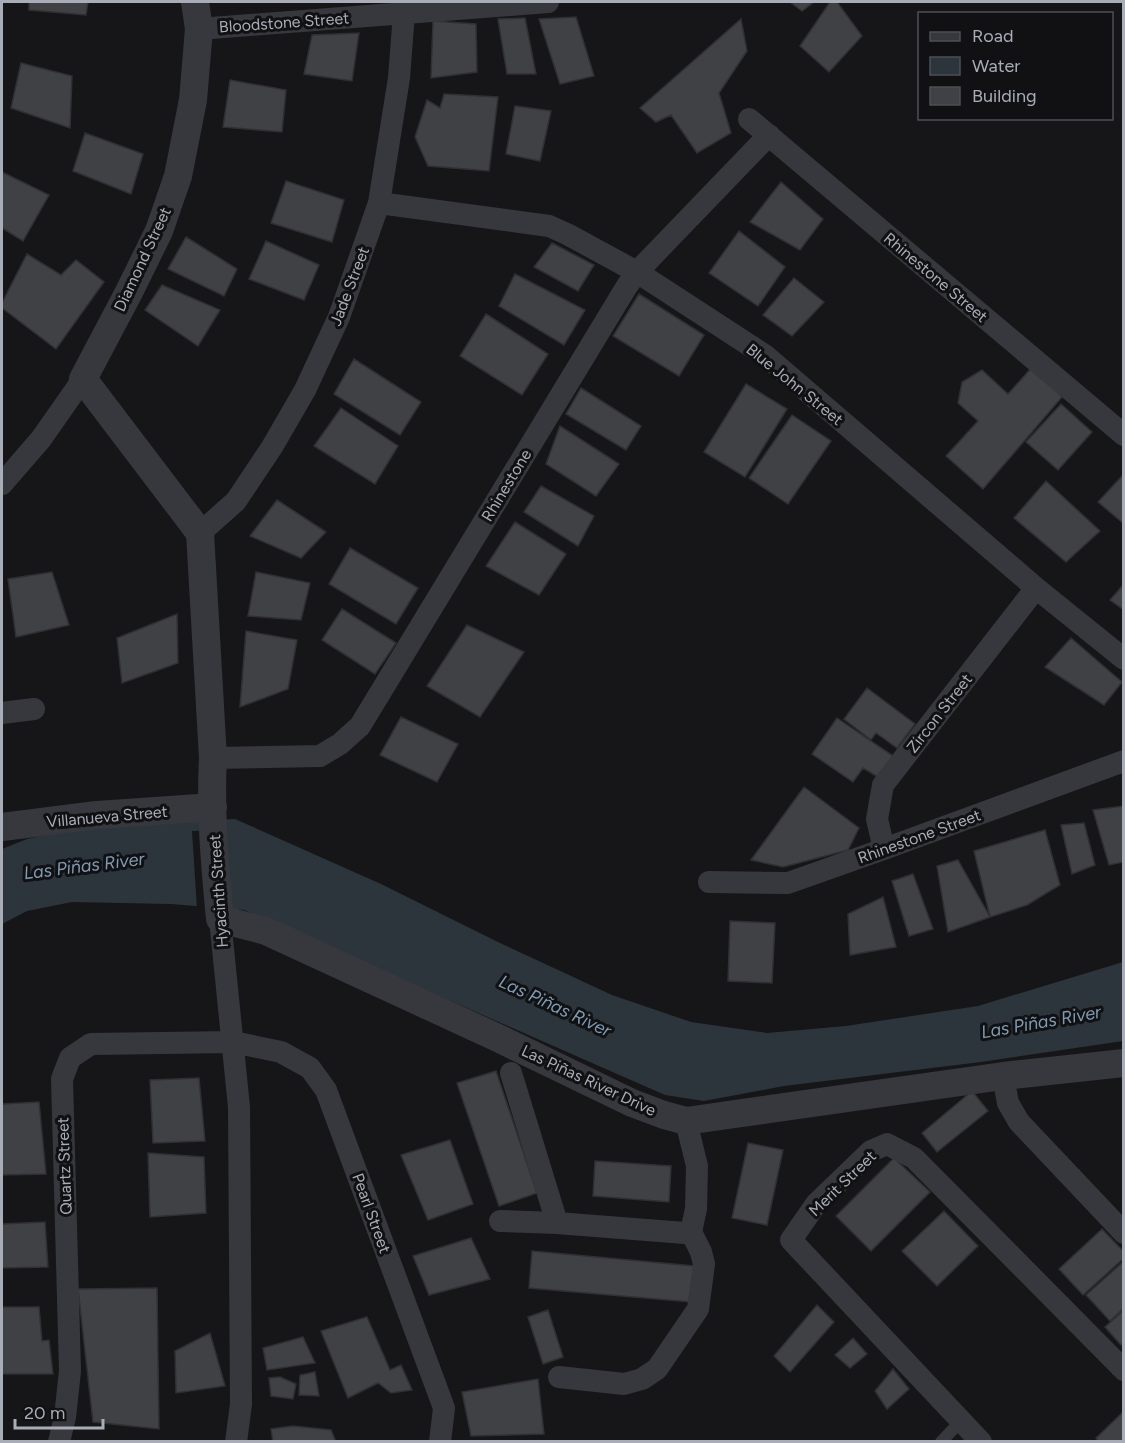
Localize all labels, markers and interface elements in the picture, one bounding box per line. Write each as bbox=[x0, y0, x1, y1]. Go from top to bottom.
street label: Bloodstone Street bbox=[218, 8, 350, 37]
legend bbox=[918, 12, 1113, 120]
text: Road bbox=[972, 25, 1013, 47]
text: Water bbox=[972, 55, 1020, 77]
text: Building bbox=[972, 85, 1037, 107]
street label: Diamond Street bbox=[110, 204, 175, 314]
street label: Rhinestone Street bbox=[880, 228, 991, 326]
street label: Jade Street bbox=[326, 244, 373, 328]
street label: Blue John Street bbox=[742, 340, 847, 429]
street label: Rhinestone bbox=[477, 446, 535, 525]
street label: Zircon Street bbox=[903, 670, 976, 757]
street label: Villanueva Street bbox=[46, 802, 168, 831]
street label: Rhinestone Street bbox=[855, 805, 983, 868]
street label: Hyacinth Street bbox=[205, 834, 232, 948]
water label: Las Piñas River bbox=[22, 848, 147, 884]
water label: Las Piñas River bbox=[495, 970, 616, 1042]
water label: Las Piñas River bbox=[979, 1000, 1104, 1043]
street label: Las Piñas River Drive bbox=[518, 1041, 659, 1120]
street label: Quartz Street bbox=[53, 1117, 76, 1215]
street label: Merit Street bbox=[805, 1147, 880, 1220]
street label: Pearl Street bbox=[348, 1171, 395, 1256]
scale bar bbox=[15, 1392, 104, 1430]
text: 20 m bbox=[24, 1402, 65, 1424]

